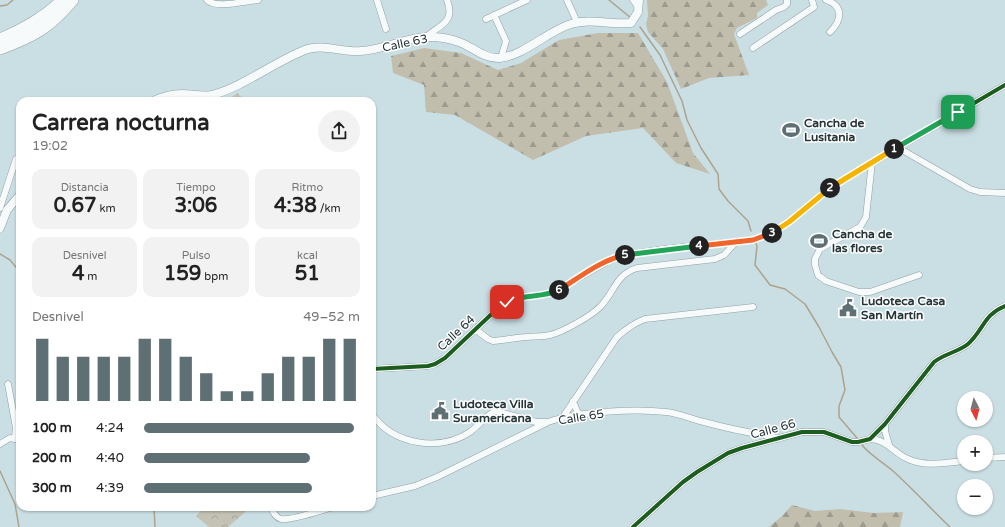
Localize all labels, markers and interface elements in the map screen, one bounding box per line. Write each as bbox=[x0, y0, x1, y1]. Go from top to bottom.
street label: Calle 63 bbox=[381, 31, 429, 55]
pin bbox=[941, 95, 975, 129]
icon: arrive bbox=[947, 101, 969, 123]
text: Carrera nocturna bbox=[32, 110, 210, 136]
button: share bbox=[318, 110, 360, 152]
place label: Cancha de Lusitania bbox=[804, 116, 865, 144]
sports icon: Cancha de Lusitania bbox=[781, 120, 801, 140]
text: 19:02 bbox=[32, 138, 68, 154]
pin: 1 bbox=[884, 139, 904, 159]
text: 1 bbox=[891, 142, 897, 155]
pin: 2 bbox=[820, 178, 840, 198]
text: Distancia bbox=[61, 181, 109, 194]
text: Tiempo bbox=[176, 181, 216, 194]
text: Ritmo bbox=[292, 181, 323, 194]
text: 2 bbox=[827, 181, 833, 194]
text: 0.67 bbox=[54, 194, 97, 218]
text: 3:06 bbox=[175, 194, 217, 218]
text: 4:38 bbox=[274, 194, 317, 218]
text: km bbox=[97, 202, 116, 215]
text: /km bbox=[317, 202, 341, 215]
pin: 3 bbox=[762, 223, 782, 243]
text: 3 bbox=[769, 226, 775, 239]
place label: Cancha de las flores bbox=[832, 227, 893, 255]
sports icon: Cancha de las flores bbox=[809, 231, 829, 251]
pin: 4 bbox=[689, 236, 709, 256]
text: 4 bbox=[696, 239, 702, 252]
pin: 5 bbox=[615, 245, 635, 265]
text: 5 bbox=[622, 248, 628, 261]
text: Desnivel bbox=[63, 249, 107, 262]
text: Pulso bbox=[182, 249, 210, 262]
text: kcal bbox=[297, 249, 318, 262]
text: 4 bbox=[72, 262, 84, 286]
text: 159 bbox=[164, 262, 201, 286]
text: 51 bbox=[295, 262, 320, 286]
text: m bbox=[84, 270, 97, 283]
text: bpm bbox=[201, 270, 228, 283]
pin: 6 bbox=[549, 280, 569, 300]
text: 6 bbox=[556, 283, 562, 296]
pin bbox=[490, 285, 524, 319]
icon: check bbox=[496, 291, 518, 313]
place label: Ludoteca Casa San Martín bbox=[861, 294, 945, 322]
public building icon: Ludoteca Casa San Martín bbox=[838, 298, 858, 318]
text: Desnivel bbox=[32, 309, 84, 325]
text: 49–52 m bbox=[303, 309, 360, 325]
street label: Calle 64 bbox=[434, 312, 478, 354]
north arrow bbox=[957, 391, 993, 427]
map controls bbox=[957, 391, 993, 515]
place label: Ludoteca Villa Suramericana bbox=[453, 397, 534, 425]
public building icon: Ludoteca Villa Suramericana bbox=[430, 401, 450, 421]
street label: Calle 65 bbox=[557, 406, 605, 428]
street label: Calle 66 bbox=[749, 416, 797, 442]
text: 100 m bbox=[32, 420, 72, 436]
text: 4:24 bbox=[96, 420, 124, 436]
button: + bbox=[957, 435, 993, 471]
text: 200 m bbox=[32, 450, 72, 466]
text: 4:40 bbox=[96, 450, 124, 466]
button: − bbox=[957, 479, 993, 515]
text: 300 m bbox=[32, 480, 72, 496]
text: 4:39 bbox=[96, 480, 124, 496]

